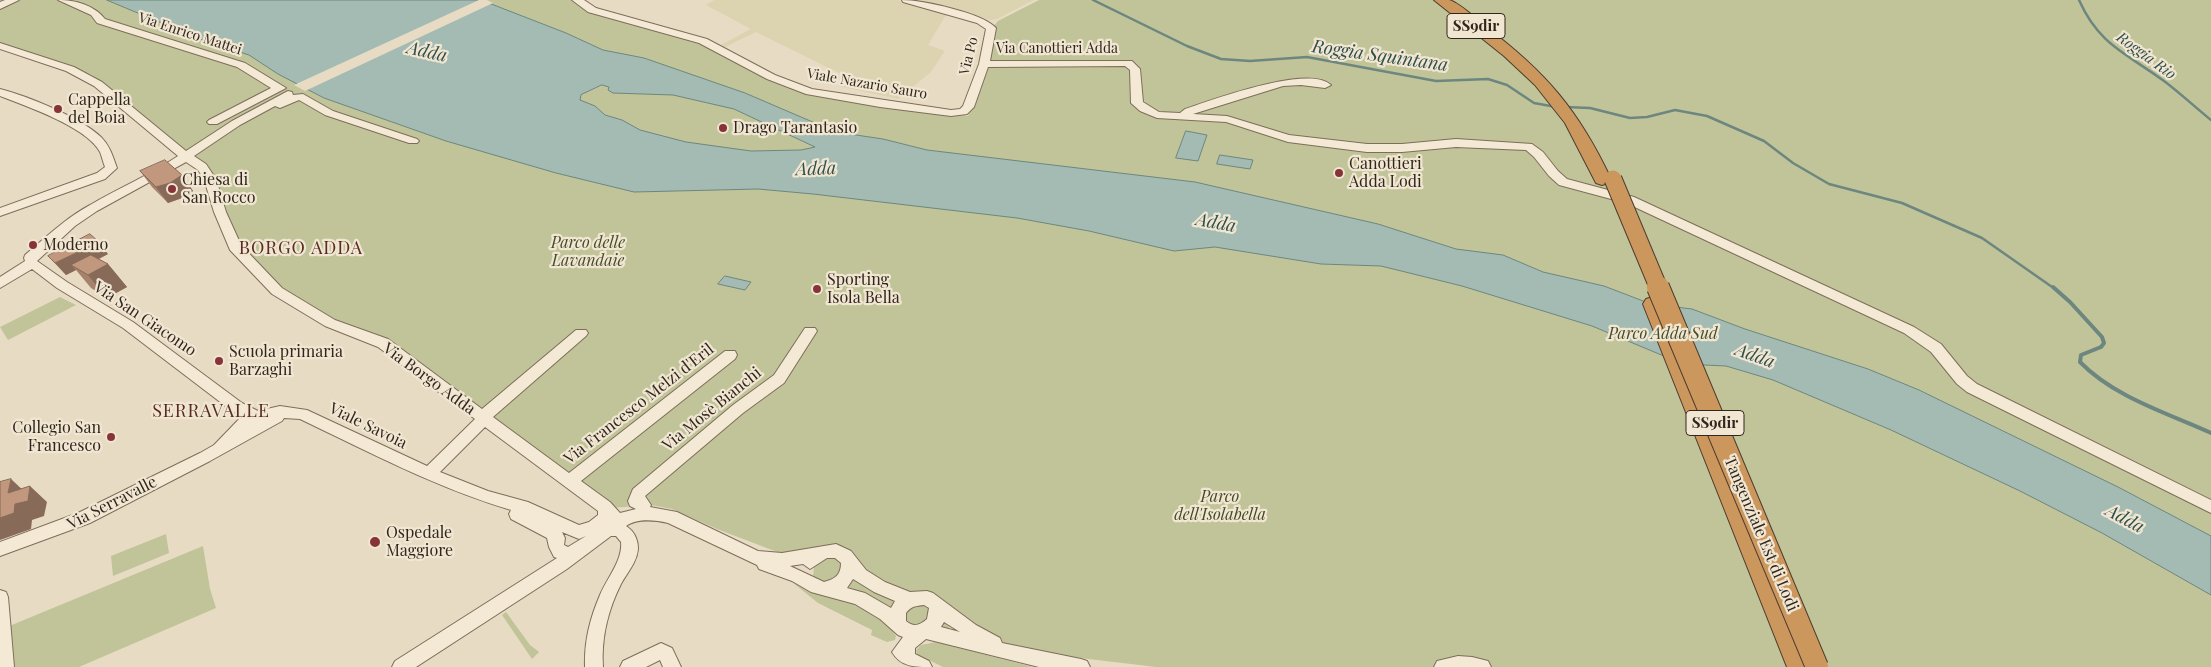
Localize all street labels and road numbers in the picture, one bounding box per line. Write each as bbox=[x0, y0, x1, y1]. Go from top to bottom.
street label: Via Enrico Mattei bbox=[136, 9, 244, 59]
road number: SS9dir bbox=[1447, 14, 1505, 38]
street label: Via Po bbox=[956, 35, 982, 77]
street label: Via Canottieri Adda bbox=[996, 41, 1118, 57]
street label: Viale Nazario Sauro bbox=[806, 65, 928, 103]
street label: Via San Giacomo bbox=[90, 278, 200, 360]
street label: Via Borgo Adda bbox=[379, 339, 479, 419]
street label: Via Francesco Melzi d'Eril bbox=[560, 340, 718, 468]
street label: Via Mosè Bianchi bbox=[659, 363, 765, 455]
street label: Viale Savoia bbox=[326, 399, 410, 453]
road number: SS9dir bbox=[1686, 410, 1744, 436]
street label: Tangenziale Est di Lodi bbox=[1720, 454, 1802, 614]
street label: Via Serravalle bbox=[64, 472, 160, 534]

